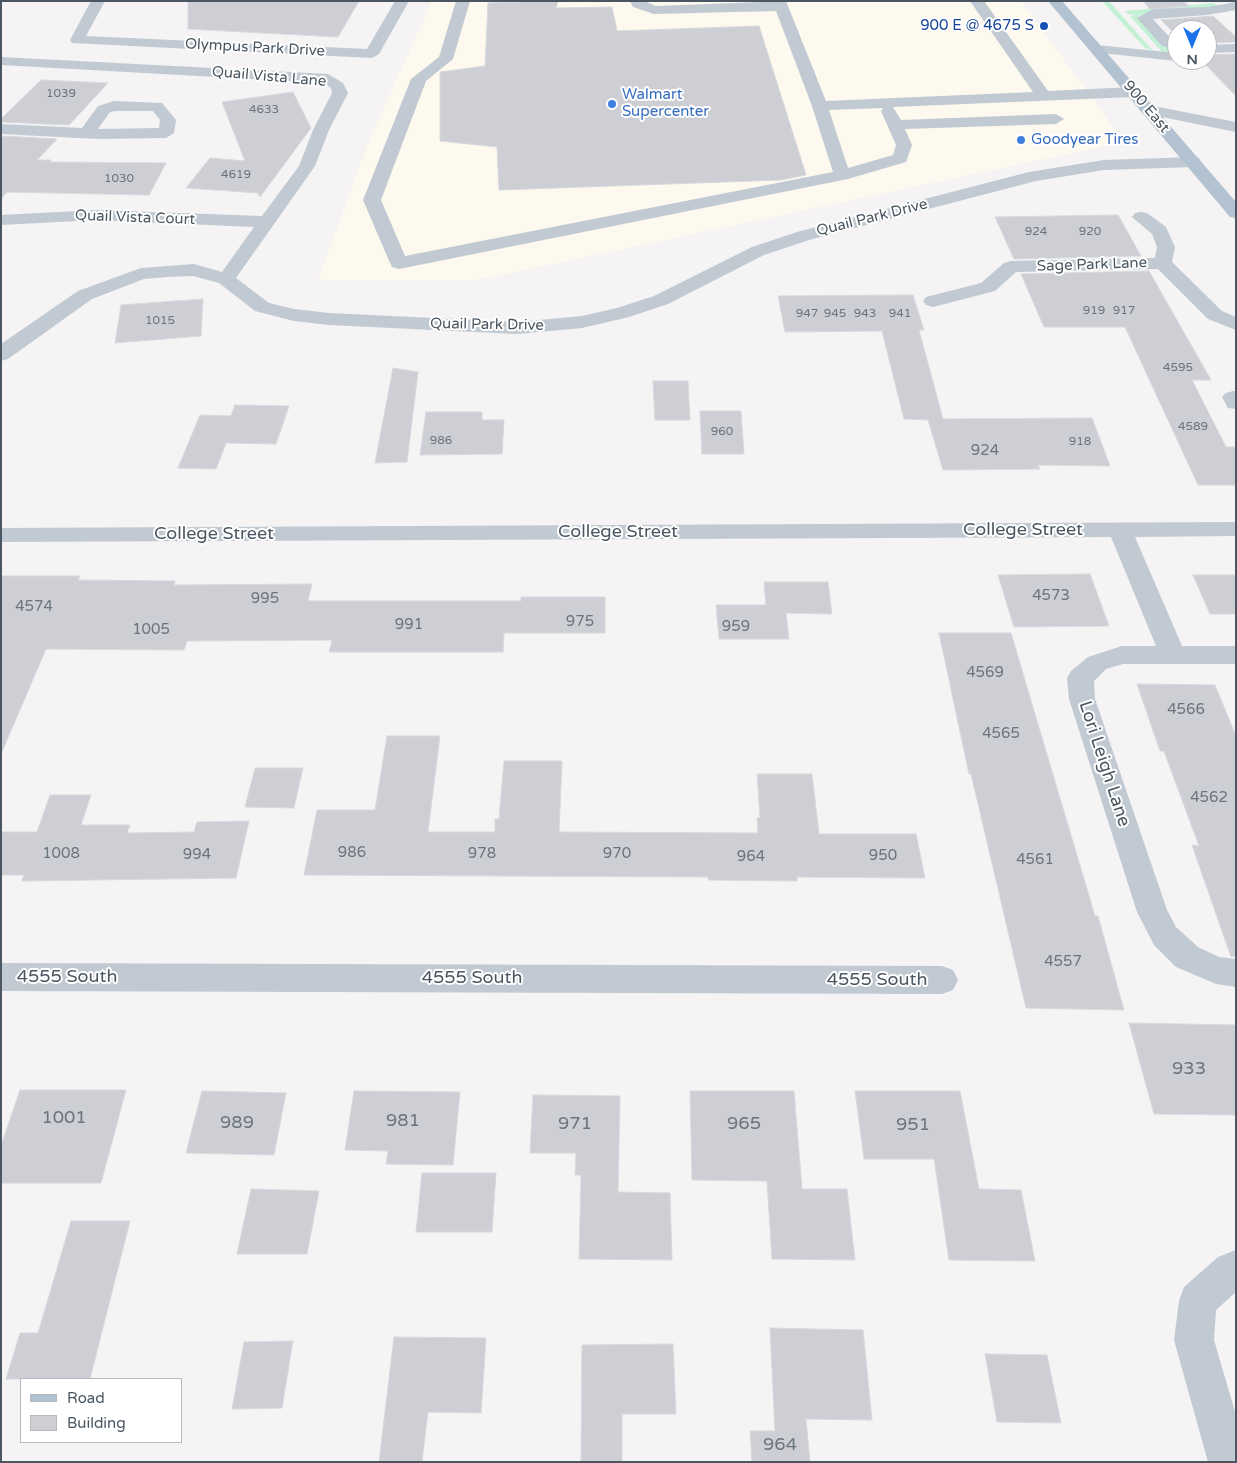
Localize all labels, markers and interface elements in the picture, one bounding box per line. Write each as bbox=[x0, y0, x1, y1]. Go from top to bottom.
place label: 900 E @ 4675 S bbox=[920, 17, 1034, 35]
marker: 900 E @ 4675 S bbox=[1038, 20, 1050, 32]
north arrow bbox=[1167, 20, 1217, 70]
street label: Olympus Park Drive bbox=[185, 35, 325, 61]
text: N bbox=[1186, 51, 1198, 68]
street label: Quail Vista Lane bbox=[211, 63, 327, 91]
street label: 900 East bbox=[1119, 77, 1173, 137]
place label: Walmart Supercenter bbox=[622, 86, 709, 121]
house number: 1039 bbox=[46, 87, 76, 101]
marker: Walmart Supercenter bbox=[606, 98, 618, 110]
house number: 4633 bbox=[249, 103, 279, 117]
place label: Goodyear Tires bbox=[1031, 131, 1139, 149]
marker: Goodyear Tires bbox=[1015, 134, 1027, 146]
house number: 4619 bbox=[221, 168, 251, 182]
house number: 1030 bbox=[104, 172, 134, 186]
street label: Quail Park Drive bbox=[815, 195, 929, 241]
street label: Quail Vista Court bbox=[75, 207, 195, 229]
house number: 924 bbox=[1025, 225, 1047, 239]
house number: 920 bbox=[1079, 225, 1101, 239]
street label: Sage Park Lane bbox=[1037, 254, 1147, 276]
house number: 919 bbox=[1083, 304, 1105, 318]
house number: 917 bbox=[1113, 304, 1135, 318]
house number: 947 bbox=[796, 307, 818, 321]
house number: 945 bbox=[824, 307, 846, 321]
house number: 943 bbox=[854, 307, 876, 321]
house number: 941 bbox=[889, 307, 911, 321]
house number: 1015 bbox=[145, 314, 175, 328]
street label: Quail Park Drive bbox=[430, 315, 544, 335]
house number: 4595 bbox=[1163, 361, 1193, 375]
house number: 4589 bbox=[1178, 420, 1208, 434]
house number: 960 bbox=[711, 425, 733, 439]
house number: 986 bbox=[430, 434, 452, 448]
house number: 918 bbox=[1069, 435, 1091, 449]
house number: 924 bbox=[971, 442, 999, 460]
street label: College Street bbox=[963, 519, 1083, 541]
street label: College Street bbox=[558, 521, 678, 543]
street label: College Street bbox=[154, 523, 274, 545]
house number: 4573 bbox=[1032, 587, 1070, 605]
house number: 995 bbox=[251, 590, 279, 608]
house number: 4574 bbox=[15, 598, 53, 616]
house number: 975 bbox=[566, 613, 594, 631]
house number: 991 bbox=[395, 616, 423, 634]
house number: 959 bbox=[722, 618, 750, 636]
house number: 1005 bbox=[132, 621, 170, 639]
house number: 4569 bbox=[966, 664, 1004, 682]
street label: Lori Leigh Lane bbox=[1073, 698, 1135, 830]
house number: 4566 bbox=[1167, 701, 1205, 719]
house number: 4565 bbox=[982, 725, 1020, 743]
house number: 4562 bbox=[1190, 789, 1228, 807]
house number: 986 bbox=[338, 844, 366, 862]
house number: 1008 bbox=[42, 845, 80, 863]
house number: 978 bbox=[468, 845, 496, 863]
house number: 970 bbox=[603, 845, 631, 863]
house number: 994 bbox=[183, 846, 211, 864]
house number: 950 bbox=[869, 847, 897, 865]
house number: 964 bbox=[737, 848, 765, 866]
house number: 4561 bbox=[1016, 851, 1054, 869]
house number: 4557 bbox=[1044, 953, 1082, 971]
street label: 4555 South bbox=[17, 966, 117, 988]
street label: 4555 South bbox=[422, 967, 522, 989]
street label: 4555 South bbox=[827, 969, 927, 991]
house number: 933 bbox=[1172, 1058, 1206, 1080]
house number: 1001 bbox=[41, 1107, 87, 1129]
house number: 981 bbox=[386, 1110, 420, 1132]
house number: 989 bbox=[220, 1112, 254, 1134]
house number: 971 bbox=[558, 1113, 592, 1135]
house number: 965 bbox=[727, 1113, 761, 1135]
house number: 951 bbox=[896, 1114, 930, 1136]
legend bbox=[20, 1378, 182, 1443]
text: Road bbox=[67, 1389, 105, 1407]
text: Building bbox=[67, 1414, 126, 1432]
house number: 964 bbox=[763, 1434, 797, 1456]

